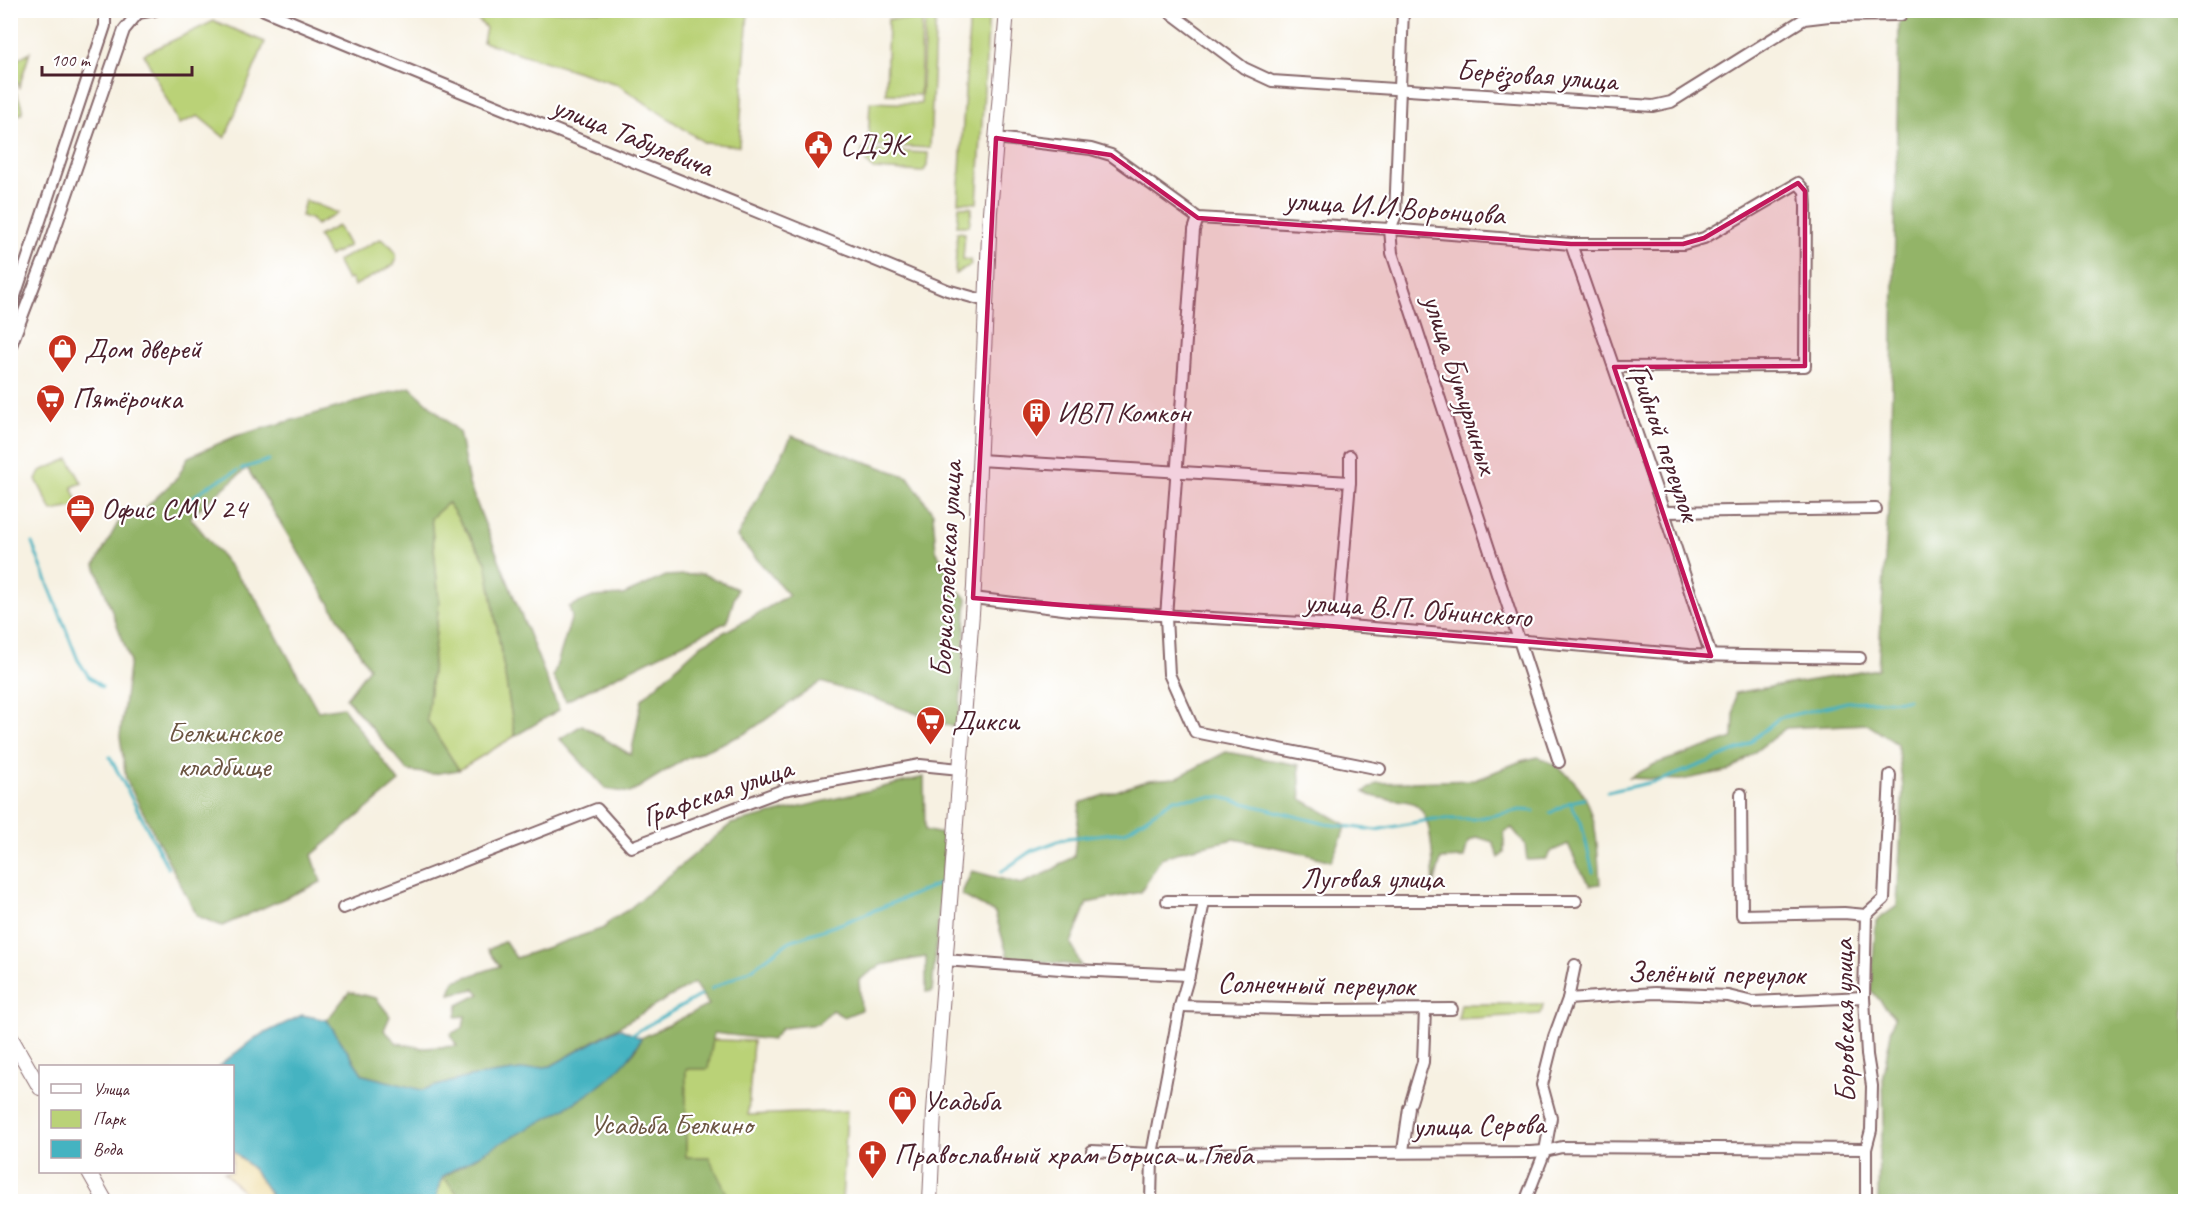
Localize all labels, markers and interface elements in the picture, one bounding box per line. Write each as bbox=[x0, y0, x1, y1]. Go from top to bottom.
scale bar bbox=[42, 39, 192, 77]
text: 100 m bbox=[51, 49, 92, 71]
street label: Берёзовая улица bbox=[1455, 50, 1621, 100]
street label: улица Табулевича bbox=[545, 86, 721, 186]
place label: СДЭК bbox=[840, 125, 912, 163]
public building icon: СДЭК bbox=[803, 128, 835, 170]
street label: улица И.И.Воронцова bbox=[1282, 180, 1508, 234]
street label: улица Бутурлиных bbox=[1414, 288, 1509, 481]
place label: Дом дверей bbox=[84, 329, 203, 367]
shop icon: Дом дверей bbox=[47, 332, 79, 374]
street label: Грибной переулок bbox=[1620, 358, 1711, 528]
place label: Пятёрочка bbox=[72, 379, 184, 417]
supermarket icon: Пятёрочка bbox=[35, 382, 67, 424]
place label: ИВП Комкон bbox=[1057, 393, 1193, 431]
building icon: ИВП Комкон bbox=[1020, 396, 1052, 438]
street label: Борисоглебская улица bbox=[921, 457, 971, 678]
place label: Офис СМУ 24 bbox=[101, 489, 249, 527]
office icon: Офис СМУ 24 bbox=[64, 492, 96, 534]
street label: улица В.П. Обнинского bbox=[1301, 582, 1534, 636]
place label: Дикси bbox=[952, 701, 1021, 739]
supermarket icon: Дикси bbox=[915, 704, 947, 746]
park label: Белкинское кладбище bbox=[167, 713, 283, 785]
street label: Графская улица bbox=[637, 748, 800, 835]
street label: Луговая улица bbox=[1301, 859, 1445, 897]
street label: Боровская улица bbox=[1824, 937, 1864, 1103]
street label: Зелёный переулок bbox=[1627, 952, 1808, 994]
street label: Солнечный переулок bbox=[1217, 963, 1418, 1005]
legend bbox=[39, 1065, 234, 1173]
text: Улица bbox=[93, 1078, 130, 1100]
place label: Усадьба bbox=[923, 1081, 1002, 1119]
shop icon: Усадьба bbox=[886, 1084, 918, 1126]
park label: Усадьба Белкино bbox=[589, 1105, 756, 1143]
street label: улица Серова bbox=[1410, 1105, 1548, 1145]
text: Парк bbox=[93, 1108, 127, 1130]
place label: Православный храм Бориса и Глеба bbox=[894, 1135, 1255, 1173]
text: Вода bbox=[93, 1138, 124, 1160]
church icon: Православный храм Бориса и Глеба bbox=[857, 1138, 889, 1180]

